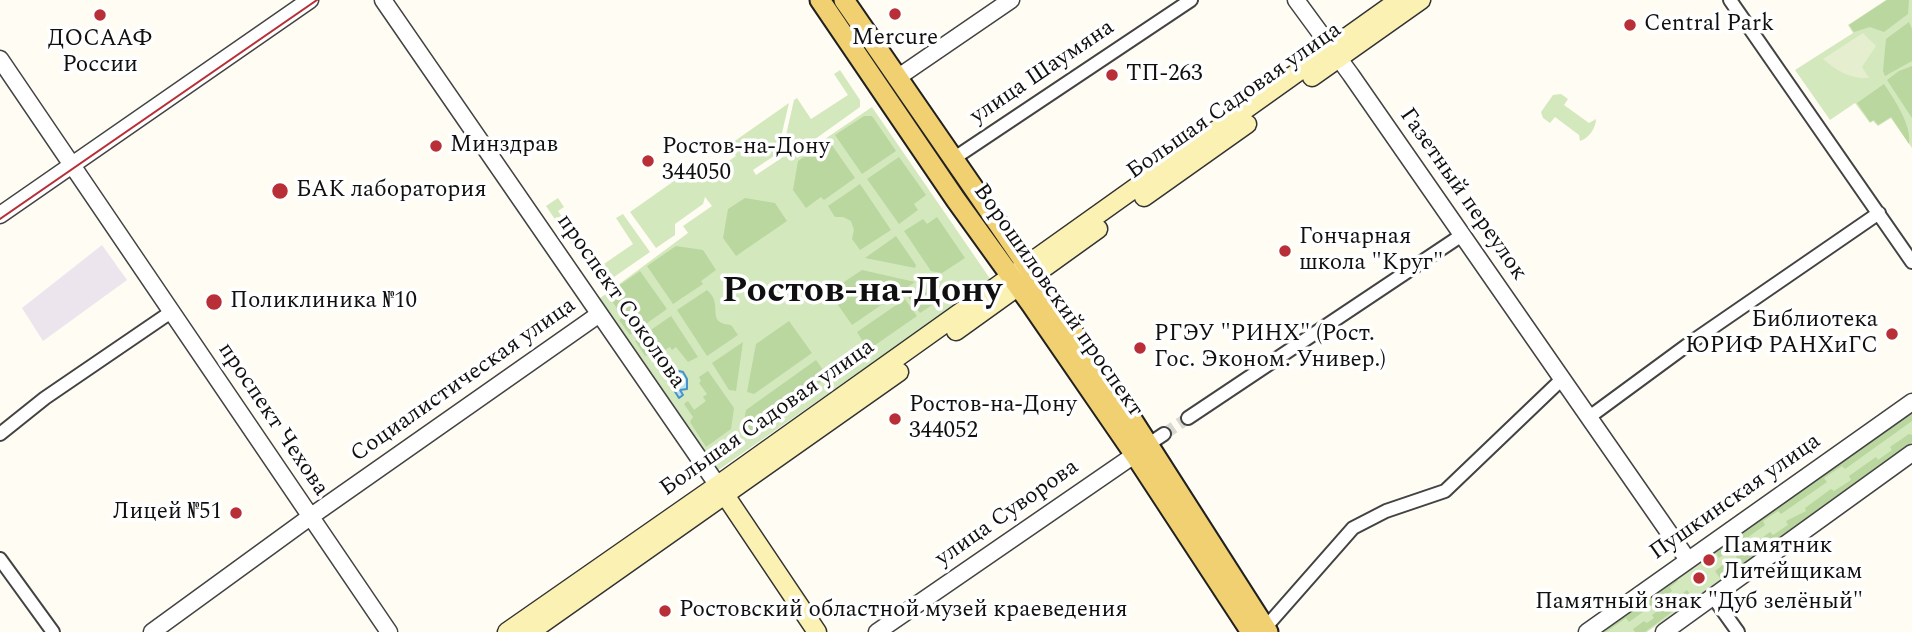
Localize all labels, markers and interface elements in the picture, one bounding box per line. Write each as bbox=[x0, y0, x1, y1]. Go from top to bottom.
marker: Mercure bbox=[887, 6, 903, 22]
marker: ДОСААФ России bbox=[92, 7, 108, 23]
place label: Central Park bbox=[1644, 11, 1774, 39]
street label: улица Шаумяна bbox=[966, 15, 1120, 131]
street label: Большая Садовая улица bbox=[1122, 17, 1348, 187]
marker: Central Park bbox=[1622, 17, 1638, 33]
place label: Mercure bbox=[852, 25, 938, 53]
place label: ДОСААФ России bbox=[48, 26, 152, 80]
place label: ТП-263 bbox=[1126, 61, 1203, 89]
marker: ТП-263 bbox=[1104, 67, 1120, 83]
street label: Газетный переулок bbox=[1392, 104, 1532, 286]
place label: Минздрав bbox=[450, 132, 558, 160]
place label: Ростов-на-Дону 344050 bbox=[662, 134, 830, 188]
marker: Минздрав bbox=[428, 138, 444, 154]
marker: Ростов-на-Дону 344050 bbox=[640, 153, 656, 169]
place label: БАК лаборатория bbox=[296, 177, 487, 205]
street label: Ворошиловский проспект bbox=[966, 179, 1148, 423]
marker: БАК лаборатория bbox=[270, 181, 290, 201]
street label: проспект Соколова bbox=[549, 209, 691, 395]
place label: Гончарная школа "Круг" bbox=[1299, 224, 1443, 278]
marker: Гончарная школа "Круг" bbox=[1277, 243, 1293, 259]
district label: Ростов-на-Дону bbox=[722, 272, 1002, 316]
place label: Поликлиника №10 bbox=[230, 288, 417, 316]
marker: Поликлиника №10 bbox=[204, 292, 224, 312]
street label: Социалистическая улица bbox=[346, 293, 582, 469]
place label: Библиотека ЮРИФ РАНХиГС bbox=[1685, 307, 1878, 361]
place label: РГЭУ "РИНХ" (Рост. Гос. Эконом. Универ.) bbox=[1154, 321, 1386, 375]
marker: Библиотека ЮРИФ РАНХиГС bbox=[1884, 326, 1900, 342]
street label: Большая Садовая улица bbox=[655, 334, 881, 504]
street label: проспект Чехова bbox=[210, 338, 334, 502]
marker: РГЭУ "РИНХ" (Рост. Гос. Эконом. Универ.) bbox=[1132, 340, 1148, 356]
place label: Ростов-на-Дону 344052 bbox=[909, 392, 1077, 446]
marker: Ростов-на-Дону 344052 bbox=[887, 411, 903, 427]
street label: Пушкинская улица bbox=[1645, 429, 1827, 567]
street label: улица Суворова bbox=[931, 454, 1085, 574]
place label: Лицей №51 bbox=[113, 499, 222, 527]
marker: Лицей №51 bbox=[228, 505, 244, 521]
place label: Памятник Литейщикам bbox=[1723, 533, 1863, 587]
marker: Памятник Литейщикам bbox=[1701, 552, 1717, 568]
marker: Памятный знак "Дуб зелёный" bbox=[1691, 570, 1707, 586]
place label: Памятный знак "Дуб зелёный" bbox=[1535, 589, 1863, 617]
place label: Ростовский областной музей краеведения bbox=[679, 597, 1128, 625]
marker: Ростовский областной музей краеведения bbox=[657, 603, 673, 619]

